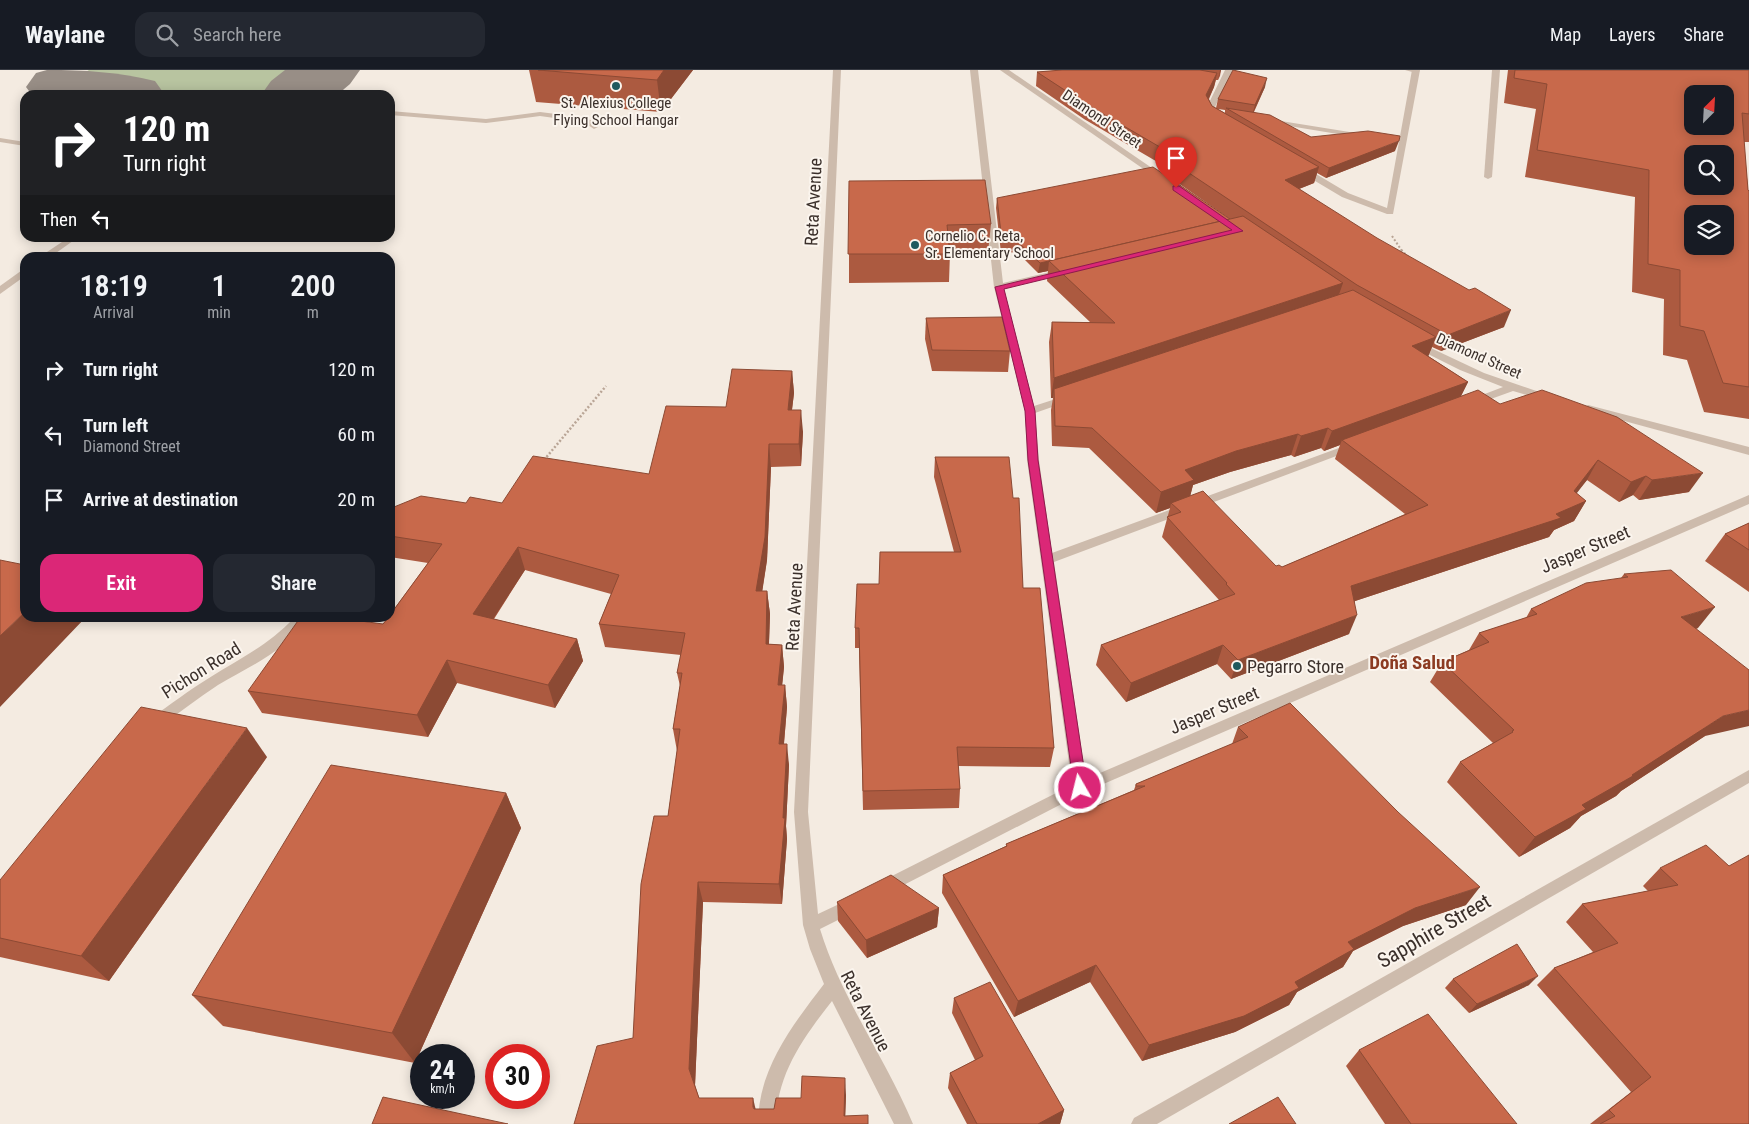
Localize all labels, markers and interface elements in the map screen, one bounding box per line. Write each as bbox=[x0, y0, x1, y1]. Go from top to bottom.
search box bbox=[135, 12, 485, 57]
text: Waylane bbox=[25, 21, 105, 49]
icon: search bbox=[153, 21, 181, 49]
text: Search here bbox=[193, 23, 281, 46]
text: Map bbox=[1550, 24, 1581, 45]
text: Layers bbox=[1609, 24, 1656, 45]
text: Share bbox=[1684, 24, 1724, 45]
marker: St. Alexius College Flying School Hangar bbox=[610, 80, 622, 92]
north arrow bbox=[1684, 85, 1734, 135]
map controls bbox=[1684, 85, 1734, 255]
street label: Diamond Street bbox=[1059, 86, 1145, 152]
place label: St. Alexius College Flying School Hangar bbox=[553, 94, 679, 129]
text: 120 m bbox=[123, 109, 210, 150]
icon: right bbox=[40, 110, 105, 175]
pin bbox=[1155, 137, 1197, 188]
icon: arrive bbox=[1162, 144, 1190, 172]
button: search bbox=[1684, 145, 1734, 195]
text: Turn right bbox=[123, 151, 206, 176]
street label: Reta Avenue bbox=[800, 158, 826, 246]
icon: left bbox=[87, 205, 115, 233]
button: layers bbox=[1684, 205, 1734, 255]
text: Then bbox=[40, 208, 77, 231]
place label: Cornelio C. Reta, Sr. Elementary School bbox=[925, 227, 1054, 262]
marker: Cornelio C. Reta, Sr. Elementary School bbox=[909, 239, 921, 251]
text: 18:19 bbox=[79, 268, 148, 303]
text: 1 bbox=[211, 268, 227, 303]
text: 200 bbox=[290, 268, 335, 303]
text: Arrival bbox=[93, 303, 134, 322]
text: min bbox=[207, 303, 231, 322]
text: m bbox=[307, 303, 319, 322]
street label: Diamond Street bbox=[1434, 329, 1524, 383]
icon: right bbox=[40, 356, 68, 384]
text: Turn right bbox=[83, 358, 158, 381]
text: 120 m bbox=[328, 358, 375, 381]
text: Turn left bbox=[83, 414, 148, 437]
icon: left bbox=[40, 421, 68, 449]
text: 60 m bbox=[338, 423, 375, 446]
text: Diamond Street bbox=[83, 437, 180, 456]
icon: arrive bbox=[40, 486, 68, 514]
text: Arrive at destination bbox=[83, 488, 238, 511]
text: 20 m bbox=[338, 488, 375, 511]
street label: Jasper Street bbox=[1537, 521, 1633, 577]
button: Exit bbox=[40, 554, 203, 612]
button: Share bbox=[213, 554, 375, 612]
street label: Reta Avenue bbox=[781, 563, 807, 651]
street label: Pichon Road bbox=[158, 637, 244, 703]
district label: Doña Salud bbox=[1369, 651, 1455, 674]
place label: Pegarro Store bbox=[1247, 656, 1344, 677]
marker: Pegarro Store bbox=[1231, 660, 1243, 672]
street label: Jasper Street bbox=[1166, 682, 1262, 738]
position arrow bbox=[1053, 761, 1105, 813]
street label: Sapphire Street bbox=[1373, 889, 1495, 973]
street label: Reta Avenue bbox=[837, 967, 895, 1055]
speed limit sign: 30 bbox=[485, 1044, 550, 1109]
text: 24 bbox=[430, 1056, 455, 1085]
text: km/h bbox=[430, 1082, 455, 1096]

